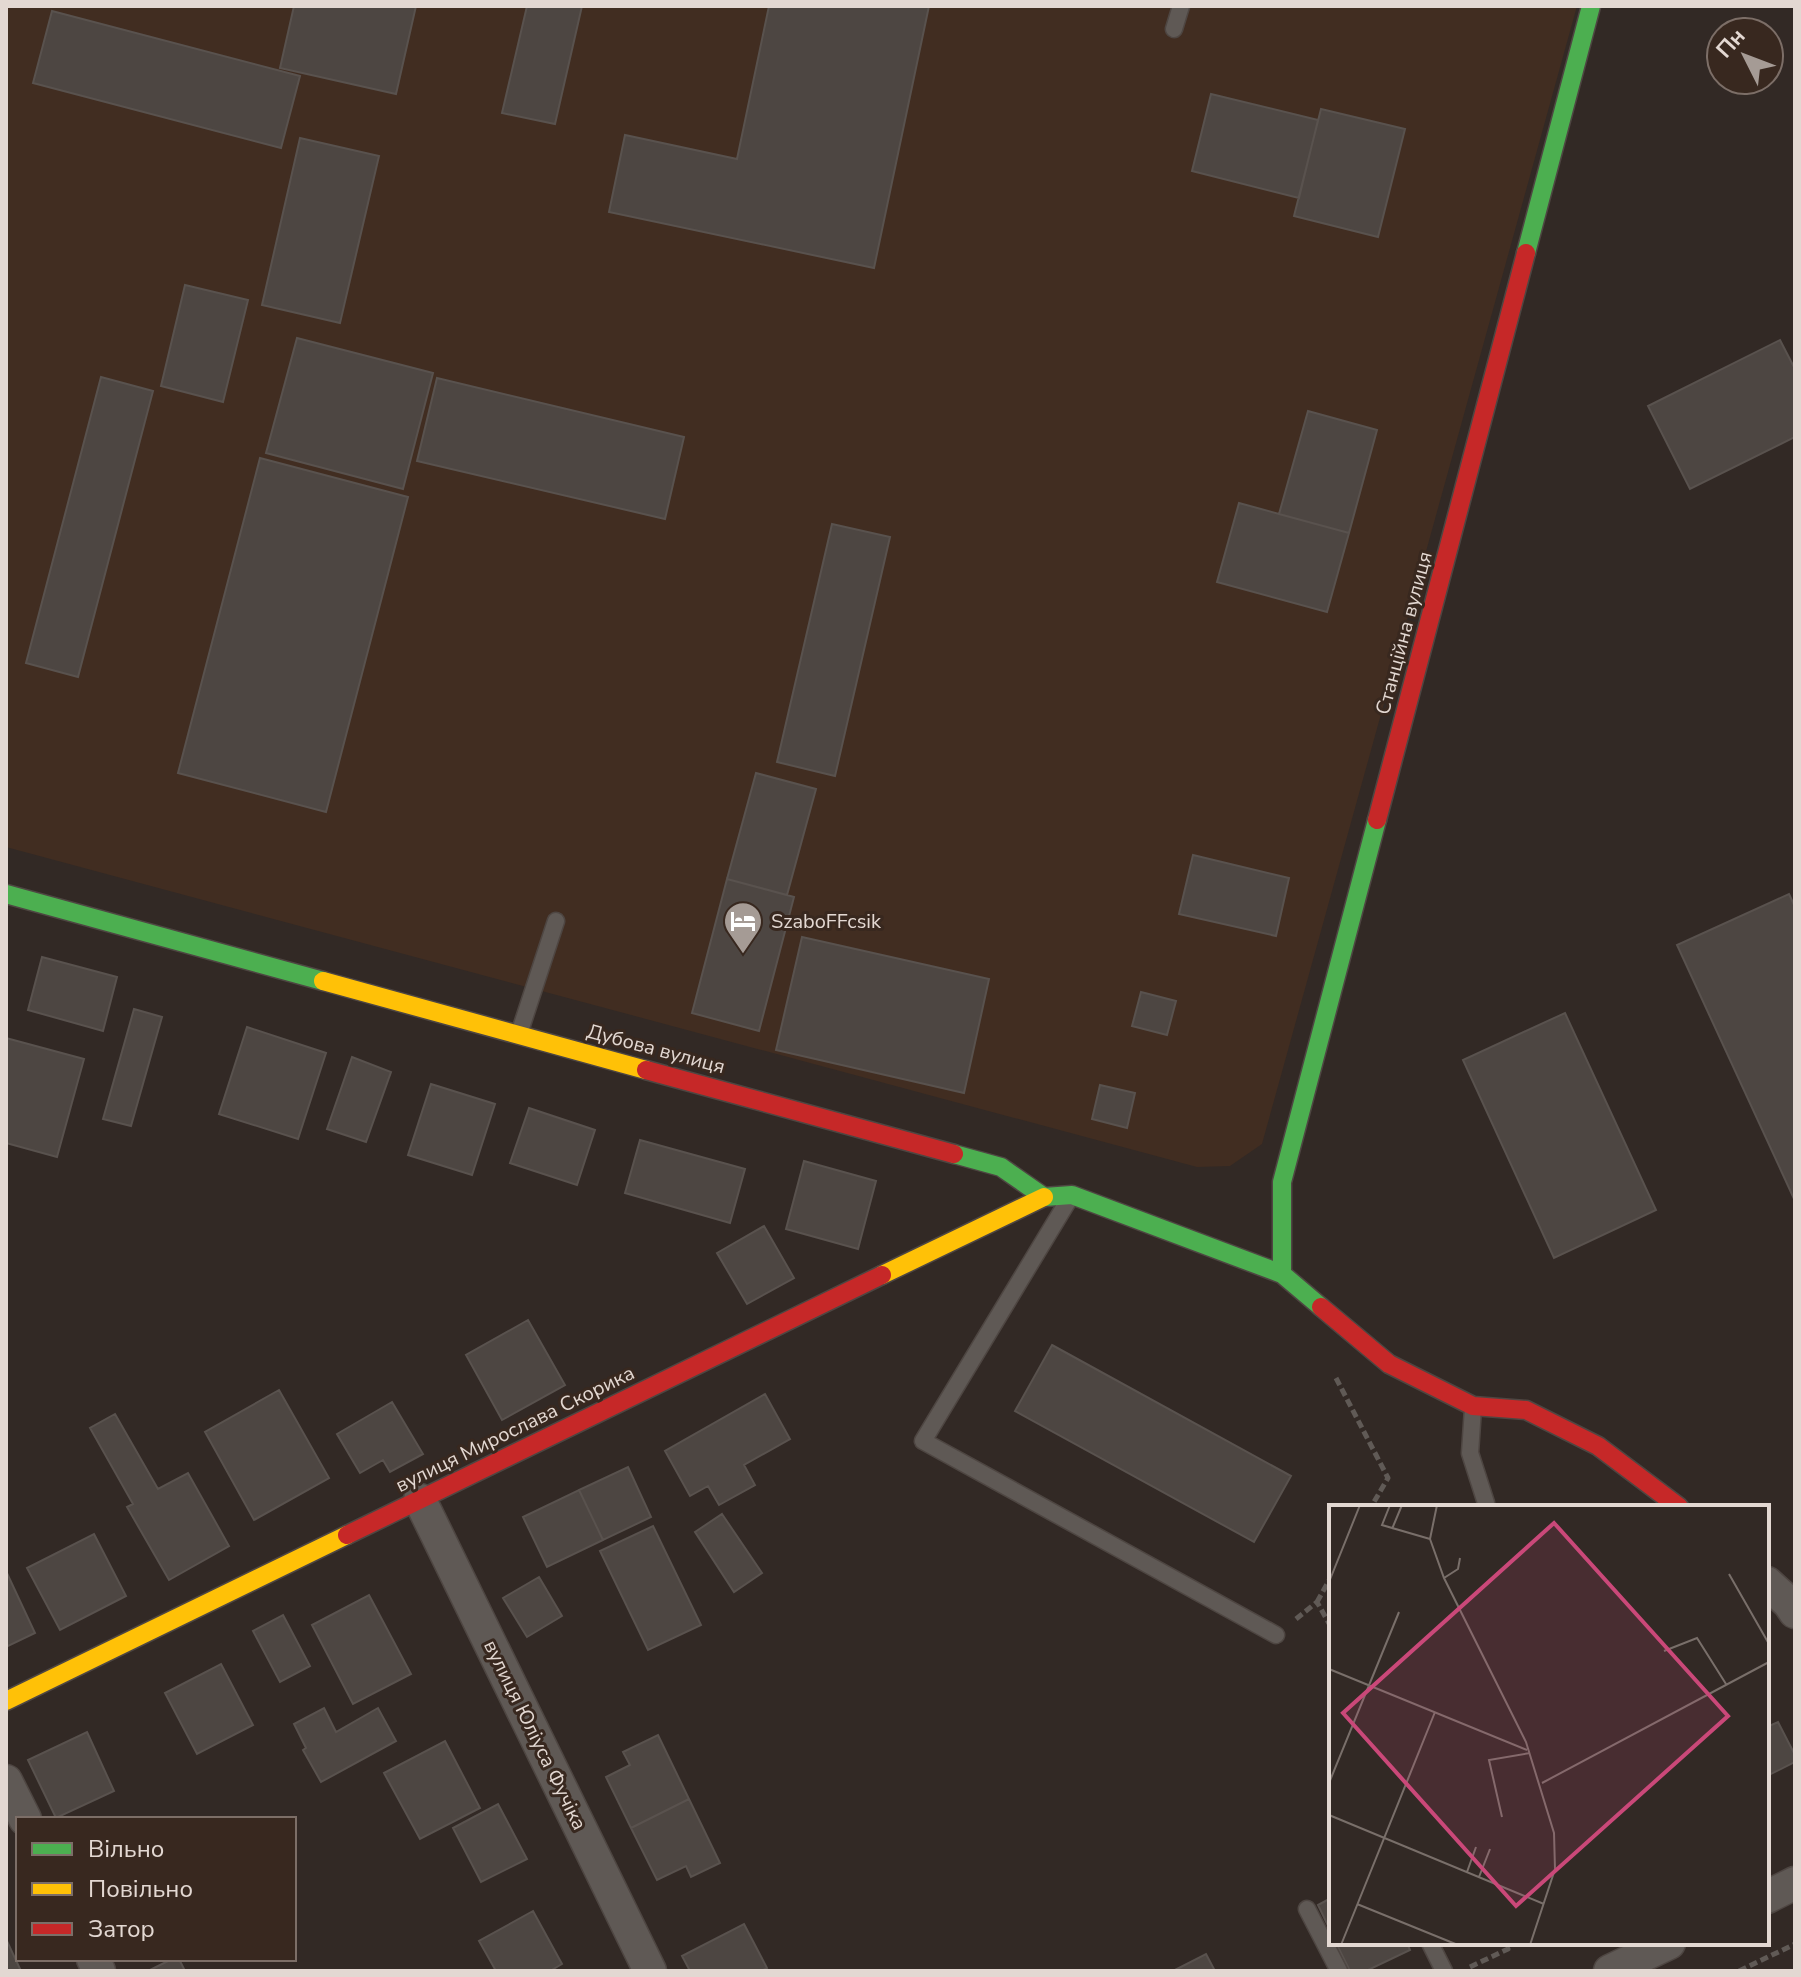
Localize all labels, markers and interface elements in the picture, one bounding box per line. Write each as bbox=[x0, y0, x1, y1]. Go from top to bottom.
north arrow bbox=[1705, 16, 1785, 96]
text: Пн bbox=[1710, 22, 1752, 65]
street label: Станційна вулиця bbox=[1369, 548, 1439, 718]
hotel icon: SzaboFFcsik bbox=[722, 900, 764, 955]
place label: SzaboFFcsik bbox=[771, 908, 882, 935]
street label: Дубова вулиця bbox=[584, 1018, 728, 1080]
street label: вулиця Мирослава Скорика bbox=[391, 1359, 639, 1499]
inset map bbox=[1329, 1505, 1769, 1945]
street label: вулиця Юліуса Фучіка bbox=[477, 1635, 593, 1835]
legend bbox=[16, 1817, 296, 1961]
text: Вільно bbox=[88, 1833, 164, 1865]
text: Повільно bbox=[88, 1873, 193, 1905]
text: Затор bbox=[88, 1913, 155, 1945]

